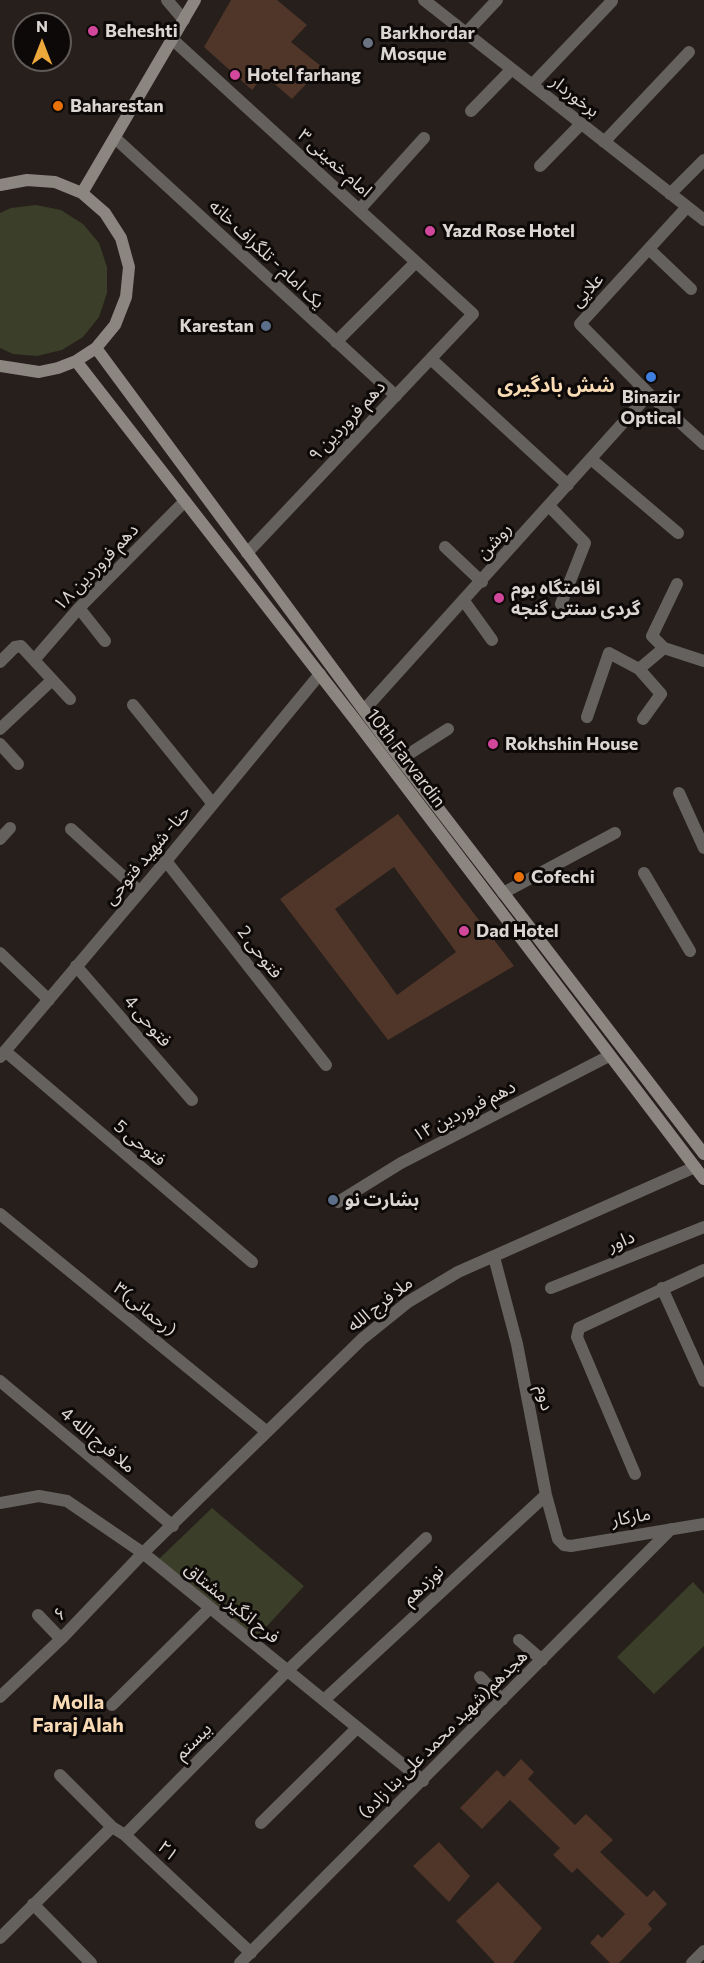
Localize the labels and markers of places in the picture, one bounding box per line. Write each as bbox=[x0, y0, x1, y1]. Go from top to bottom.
place label: Beheshti bbox=[105, 20, 178, 42]
place label: Barkhordar Mosque bbox=[380, 22, 475, 64]
marker: Beheshti bbox=[86, 24, 100, 38]
marker: Barkhordar Mosque bbox=[361, 36, 375, 50]
place label: Hotel farhang bbox=[247, 64, 361, 86]
marker: Hotel farhang bbox=[228, 68, 242, 82]
place label: Baharestan bbox=[70, 95, 164, 117]
marker: Baharestan bbox=[51, 99, 65, 113]
place label: Yazd Rose Hotel bbox=[442, 220, 575, 242]
marker: Yazd Rose Hotel bbox=[423, 224, 437, 238]
place label: Karestan bbox=[180, 315, 254, 337]
marker: Karestan bbox=[259, 319, 273, 333]
marker: Binazir Optical bbox=[644, 370, 658, 384]
place label: Binazir Optical bbox=[621, 386, 681, 428]
place label: اقامتگاه بوم گردی سنتی گنجه bbox=[511, 577, 640, 620]
marker: اقامتگاه بوم گردی سنتی گنجه bbox=[492, 591, 506, 605]
place label: Rokhshin House bbox=[505, 733, 638, 755]
marker: Rokhshin House bbox=[486, 737, 500, 751]
place label: Cofechi bbox=[531, 866, 595, 888]
marker: Cofechi bbox=[512, 870, 526, 884]
place label: Dad Hotel bbox=[476, 920, 559, 942]
marker: Dad Hotel bbox=[457, 924, 471, 938]
place label: بشارت نو bbox=[345, 1189, 419, 1211]
marker: بشارت نو bbox=[326, 1193, 340, 1207]

